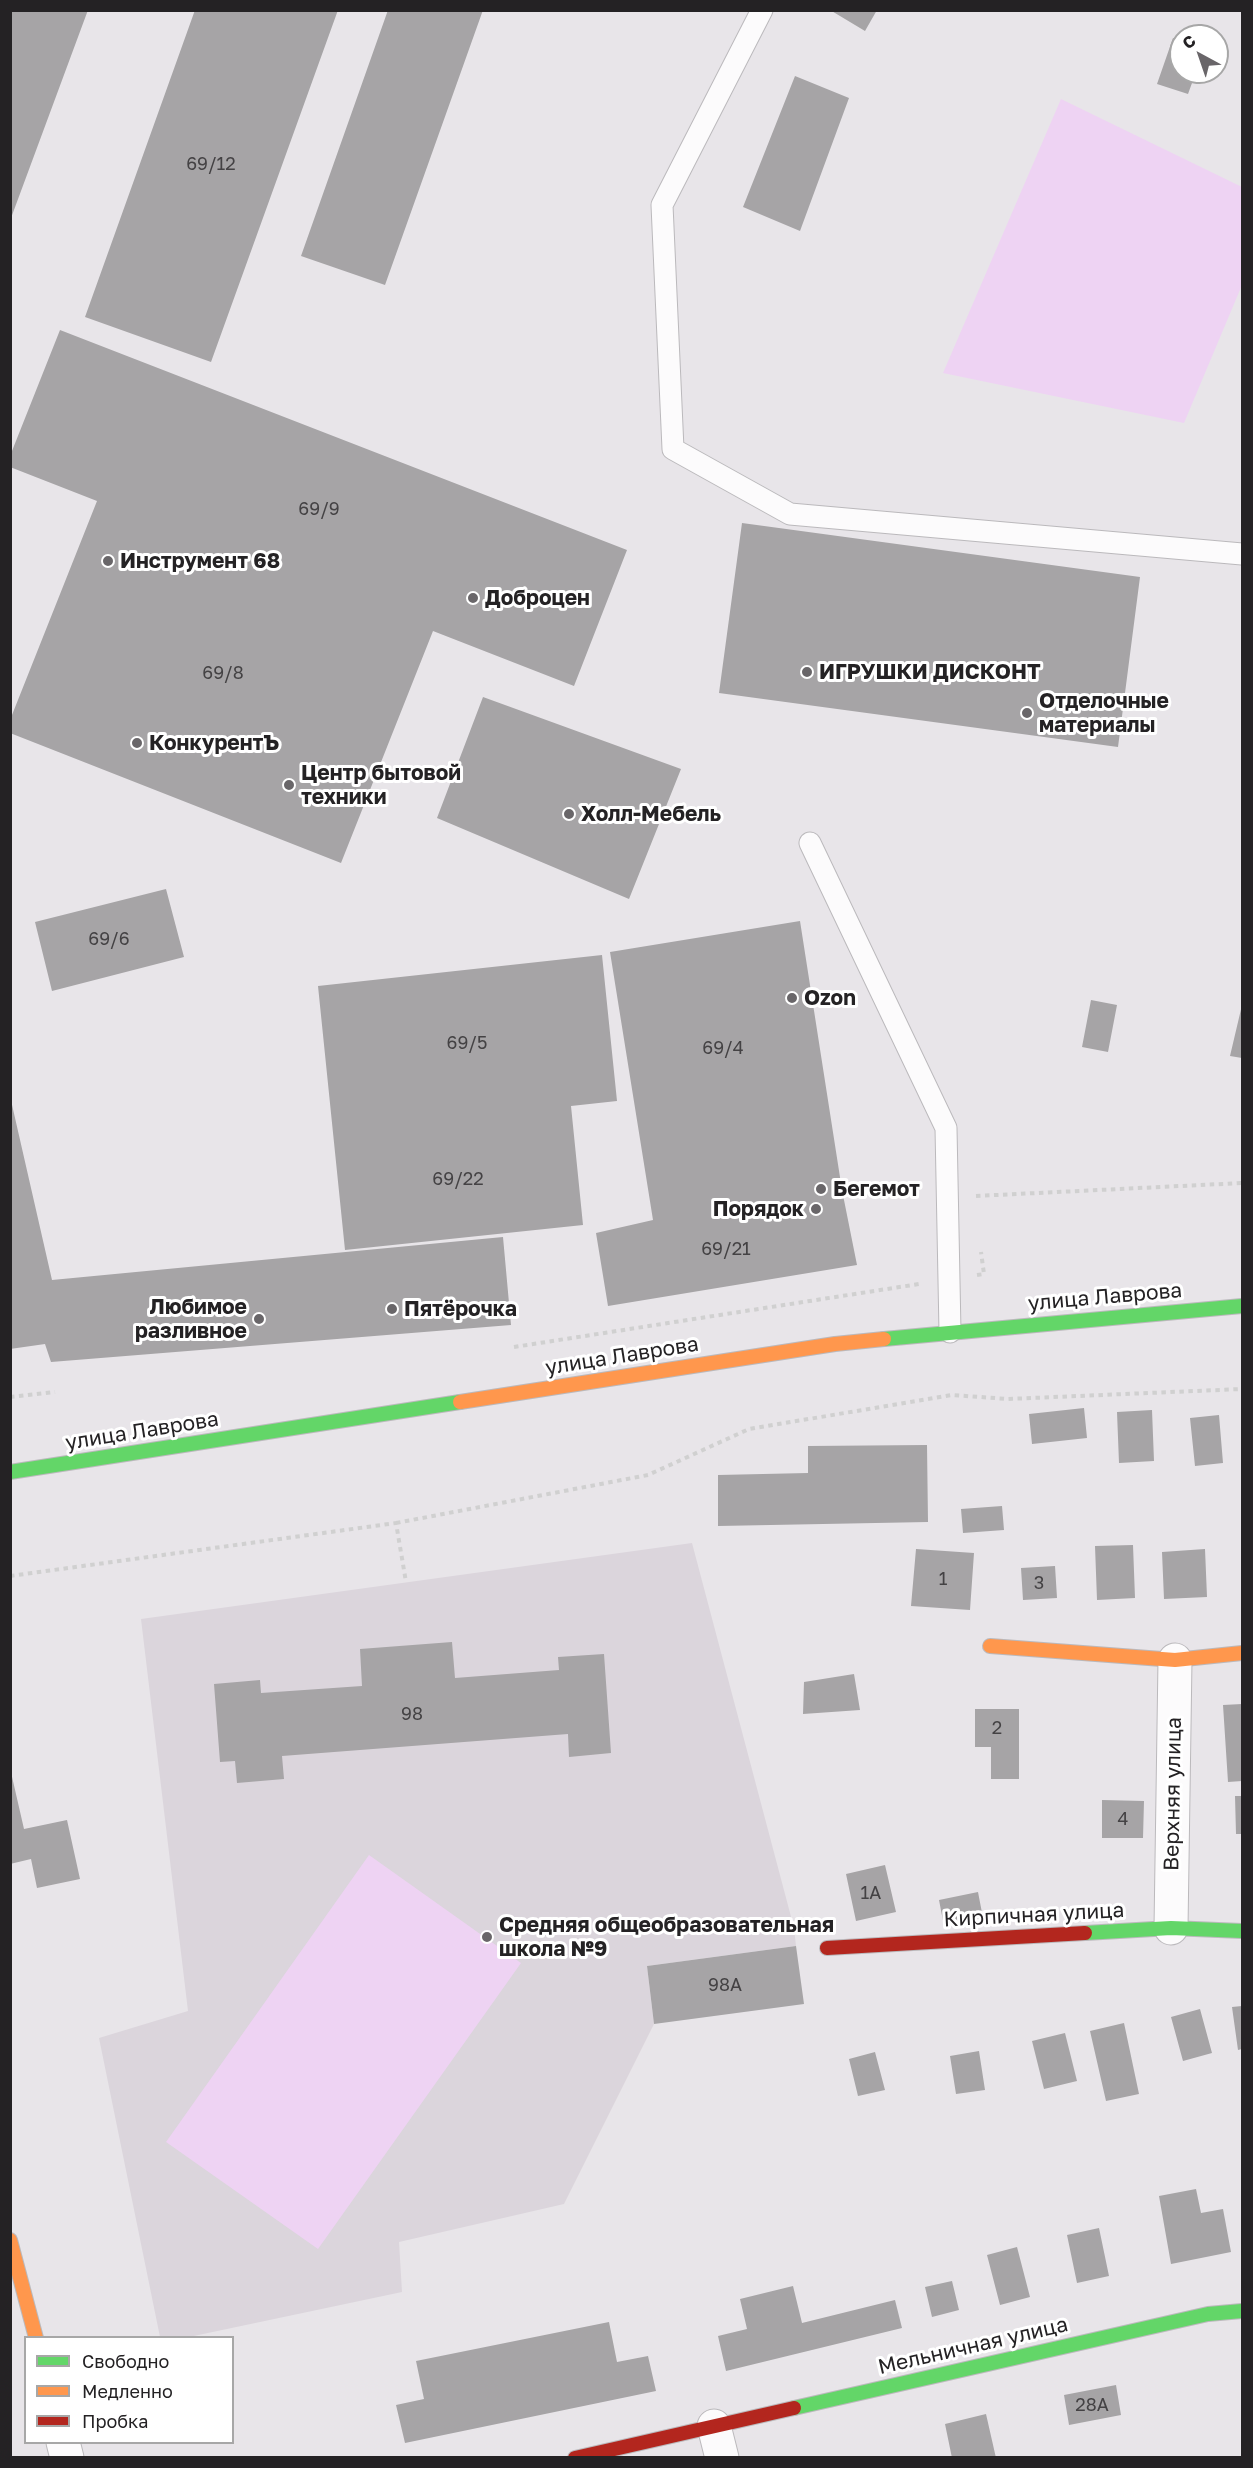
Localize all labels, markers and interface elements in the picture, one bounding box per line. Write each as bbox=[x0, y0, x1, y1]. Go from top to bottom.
north arrow bbox=[1169, 24, 1229, 84]
text: С bbox=[1178, 30, 1200, 53]
house number: 69/12 bbox=[186, 153, 236, 175]
house number: 69/9 bbox=[298, 498, 340, 520]
place label: Инструмент 68 bbox=[120, 548, 280, 574]
marker: Инструмент 68 bbox=[101, 554, 115, 568]
place label: Доброцен bbox=[485, 585, 590, 611]
marker: Доброцен bbox=[466, 591, 480, 605]
place label: ИГРУШКИ ДИСКОНТ bbox=[819, 659, 1041, 685]
house number: 69/8 bbox=[202, 662, 244, 684]
marker: ИГРУШКИ ДИСКОНТ bbox=[800, 665, 814, 679]
place label: Отделочные материалы bbox=[1039, 688, 1169, 738]
marker: Отделочные материалы bbox=[1020, 706, 1034, 720]
place label: КонкурентЪ bbox=[149, 730, 279, 756]
marker: КонкурентЪ bbox=[130, 736, 144, 750]
place label: Центр бытовой техники bbox=[301, 760, 461, 810]
marker: Центр бытовой техники bbox=[282, 778, 296, 792]
place label: Холл-Мебель bbox=[581, 801, 721, 827]
marker: Холл-Мебель bbox=[562, 807, 576, 821]
house number: 69/6 bbox=[88, 928, 130, 950]
place label: Ozon bbox=[804, 985, 856, 1011]
marker: Ozon bbox=[785, 991, 799, 1005]
house number: 69/5 bbox=[447, 1032, 487, 1054]
house number: 69/4 bbox=[702, 1037, 744, 1059]
house number: 69/22 bbox=[432, 1168, 484, 1190]
place label: Бегемот bbox=[833, 1176, 920, 1202]
marker: Бегемот bbox=[814, 1182, 828, 1196]
place label: Порядок bbox=[713, 1196, 804, 1222]
marker: Порядок bbox=[809, 1202, 823, 1216]
house number: 69/21 bbox=[701, 1238, 751, 1260]
street label: улица Лаврова bbox=[1027, 1278, 1183, 1316]
place label: Любимое разливное bbox=[135, 1294, 247, 1344]
place label: Пятёрочка bbox=[404, 1296, 517, 1322]
marker: Пятёрочка bbox=[385, 1302, 399, 1316]
marker: Любимое разливное bbox=[252, 1312, 266, 1326]
street label: улица Лаврова bbox=[544, 1331, 700, 1381]
street label: улица Лаврова bbox=[64, 1406, 220, 1456]
house number: 1 bbox=[939, 1568, 947, 1590]
house number: 3 bbox=[1034, 1572, 1044, 1594]
house number: 98 bbox=[401, 1703, 423, 1725]
house number: 2 bbox=[992, 1717, 1002, 1739]
street label: Верхняя улица bbox=[1159, 1717, 1187, 1871]
house number: 4 bbox=[1118, 1808, 1128, 1830]
house number: 1А bbox=[861, 1882, 881, 1904]
street label: Кирпичная улица bbox=[943, 1898, 1125, 1932]
place label: Средняя общеобразовательная школа №9 bbox=[499, 1912, 834, 1962]
marker: Средняя общеобразовательная школа №9 bbox=[480, 1930, 494, 1944]
house number: 98А bbox=[708, 1974, 742, 1996]
street label: Мельничная улица bbox=[876, 2312, 1070, 2380]
legend bbox=[24, 2336, 234, 2444]
text: Свободно bbox=[82, 2350, 169, 2372]
text: Медленно bbox=[82, 2380, 173, 2402]
house number: 28А bbox=[1075, 2394, 1109, 2416]
text: Пробка bbox=[82, 2410, 148, 2432]

